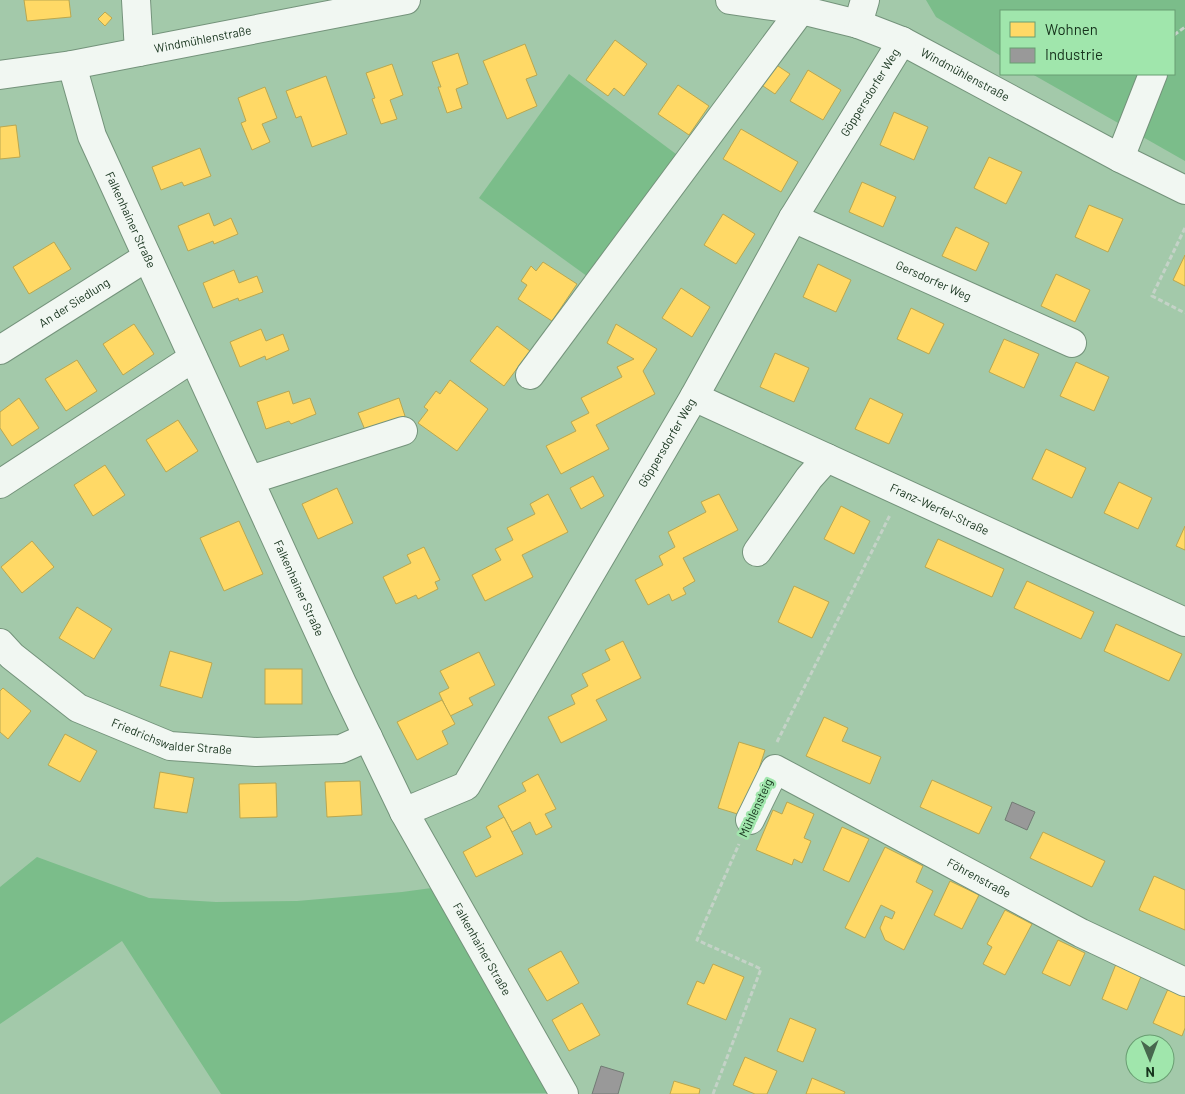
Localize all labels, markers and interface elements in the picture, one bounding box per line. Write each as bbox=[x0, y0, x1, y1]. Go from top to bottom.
legend bbox=[1000, 10, 1175, 75]
text: Wohnen bbox=[1045, 20, 1098, 38]
street label: Windmühlenstraße bbox=[153, 22, 252, 55]
street label: Windmühlenstraße bbox=[919, 44, 1012, 103]
street label: Göppersdorfer Weg bbox=[837, 45, 902, 139]
text: Industrie bbox=[1045, 45, 1103, 63]
street label: Falkenhainer Straße bbox=[103, 169, 159, 270]
street label: Gersdorfer Weg bbox=[894, 257, 974, 303]
street label: An der Siedlung bbox=[36, 275, 112, 330]
street label: Göppersdorfer Weg bbox=[635, 395, 698, 489]
street label: Franz-Werfel-Straße bbox=[888, 480, 992, 537]
street label: Falkenhainer Straße bbox=[272, 538, 328, 638]
street label: Friedrichswalder Straße bbox=[110, 715, 233, 756]
street label: Mühlensteig bbox=[735, 776, 775, 839]
street label: Föhrenstraße bbox=[945, 855, 1013, 900]
street label: Falkenhainer Straße bbox=[451, 900, 515, 997]
north arrow bbox=[1125, 1034, 1175, 1084]
text: N bbox=[1145, 1064, 1155, 1081]

